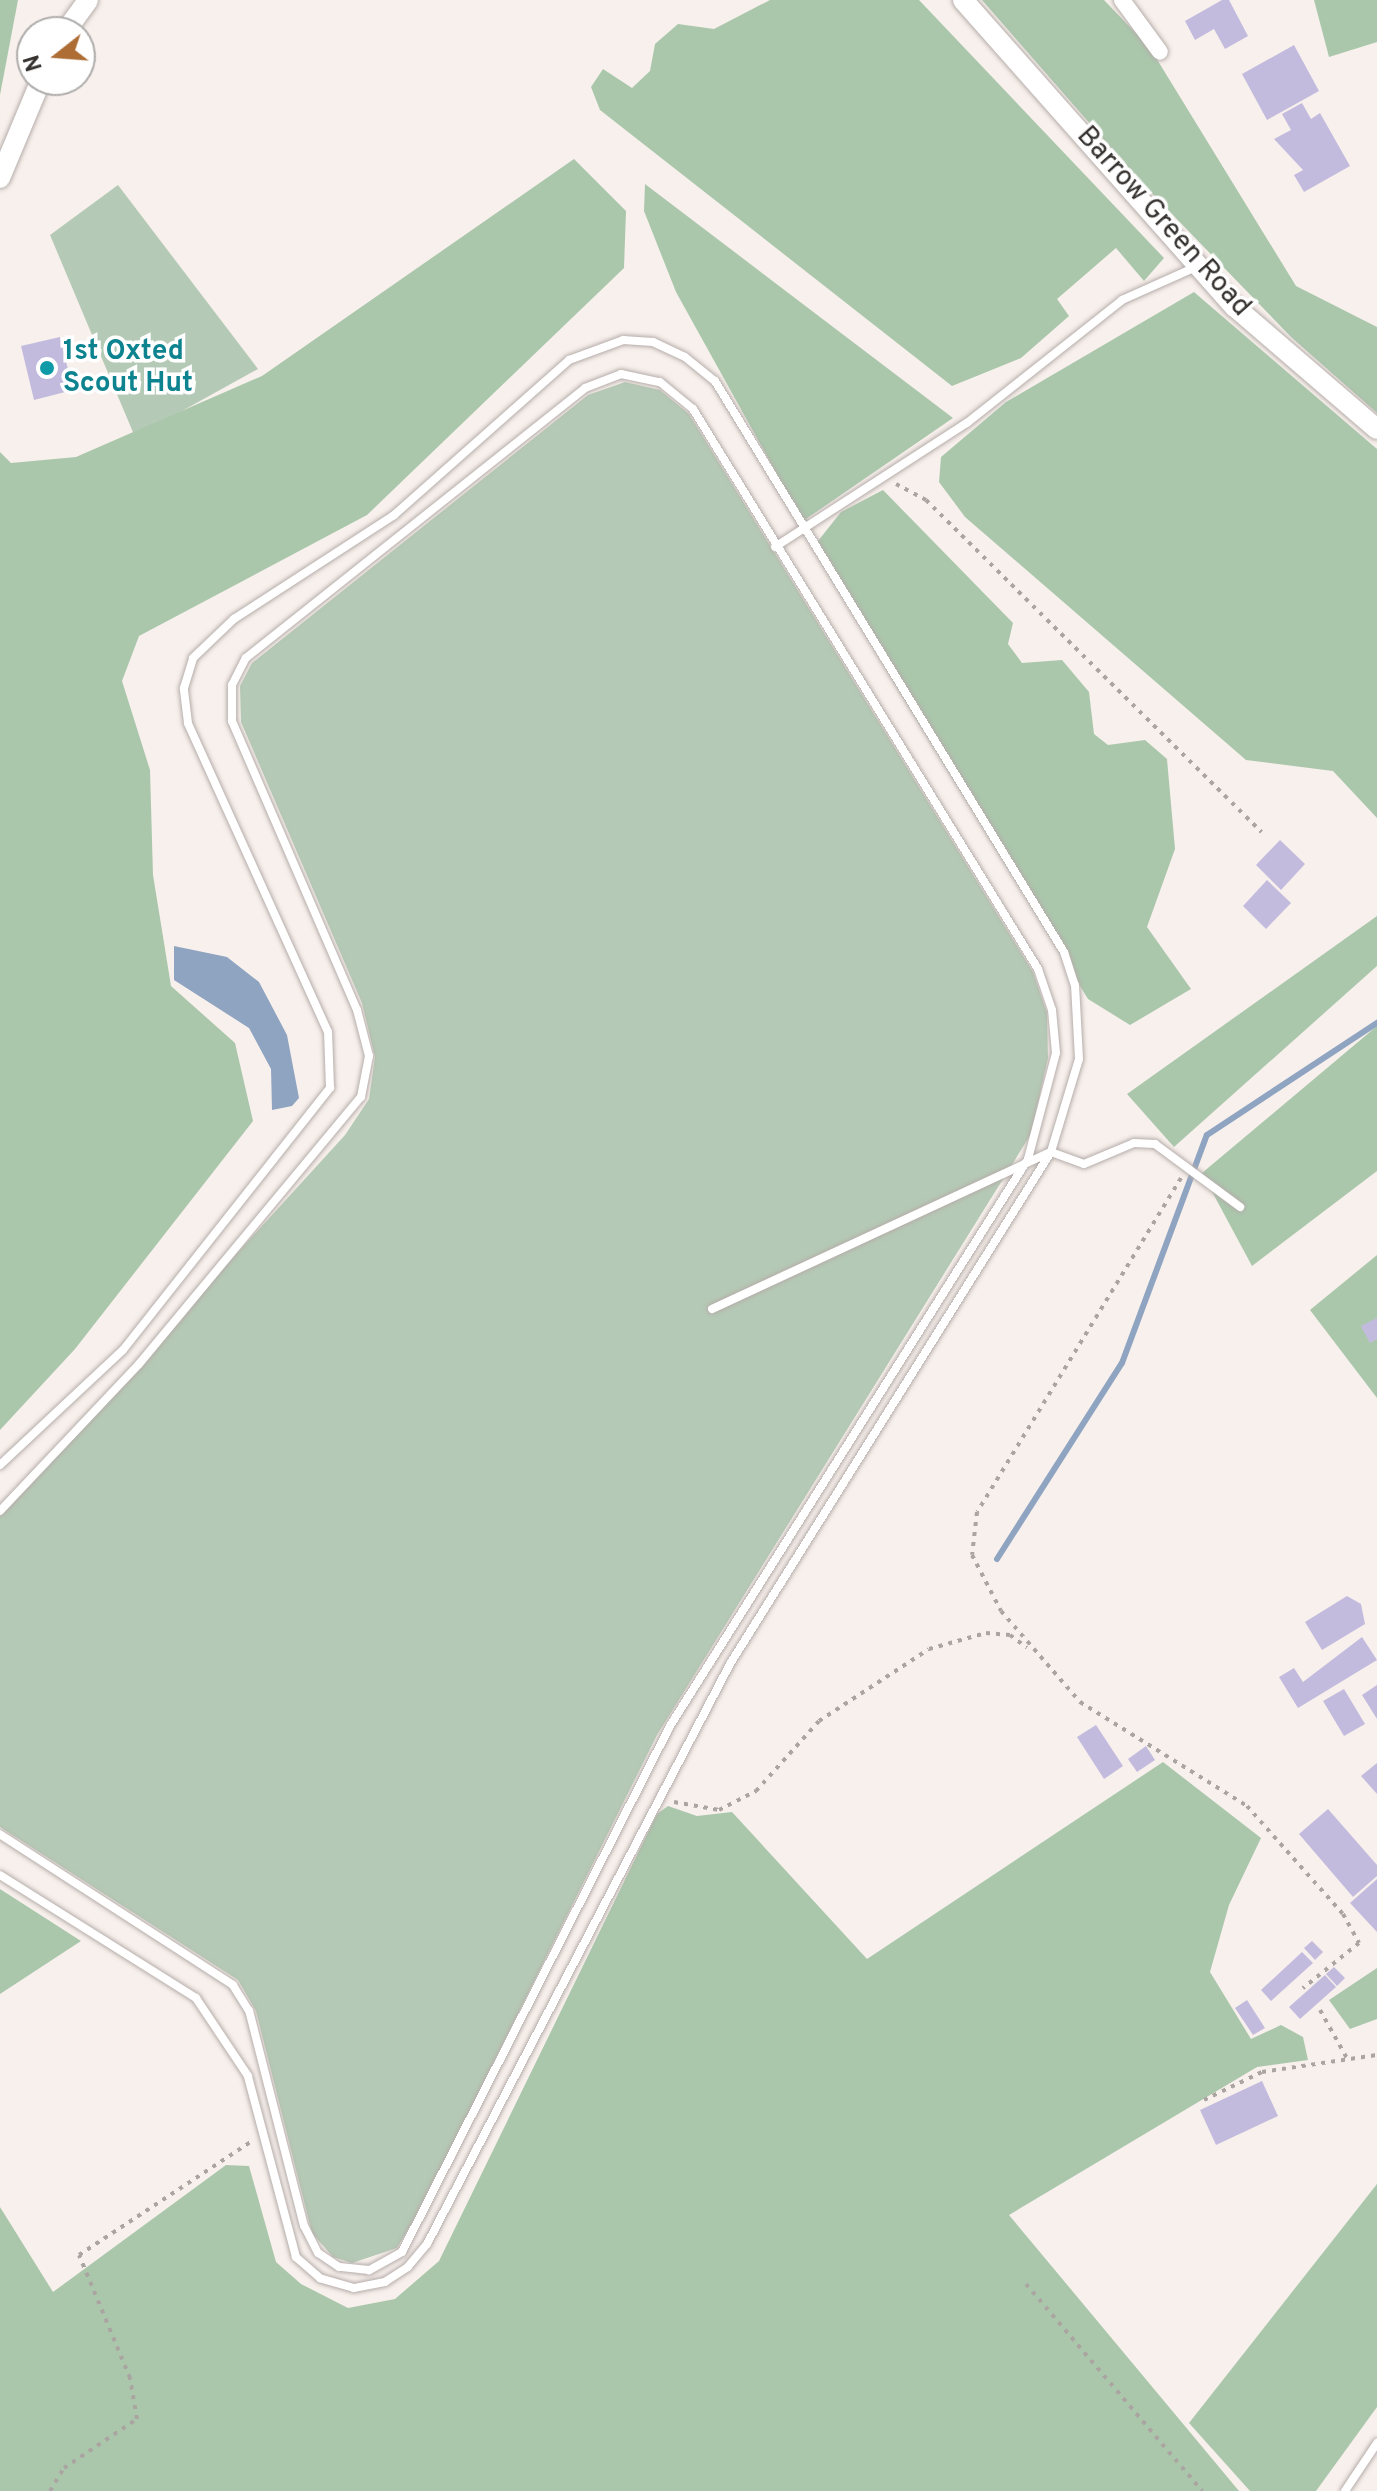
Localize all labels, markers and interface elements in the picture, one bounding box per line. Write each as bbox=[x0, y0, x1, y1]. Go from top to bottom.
north arrow bbox=[16, 16, 96, 96]
text: N bbox=[19, 51, 50, 74]
street label: Barrow Green Road bbox=[1069, 120, 1257, 324]
place label: 1st Oxted Scout Hut bbox=[63, 335, 193, 401]
marker: 1st Oxted Scout Hut bbox=[38, 359, 56, 377]

